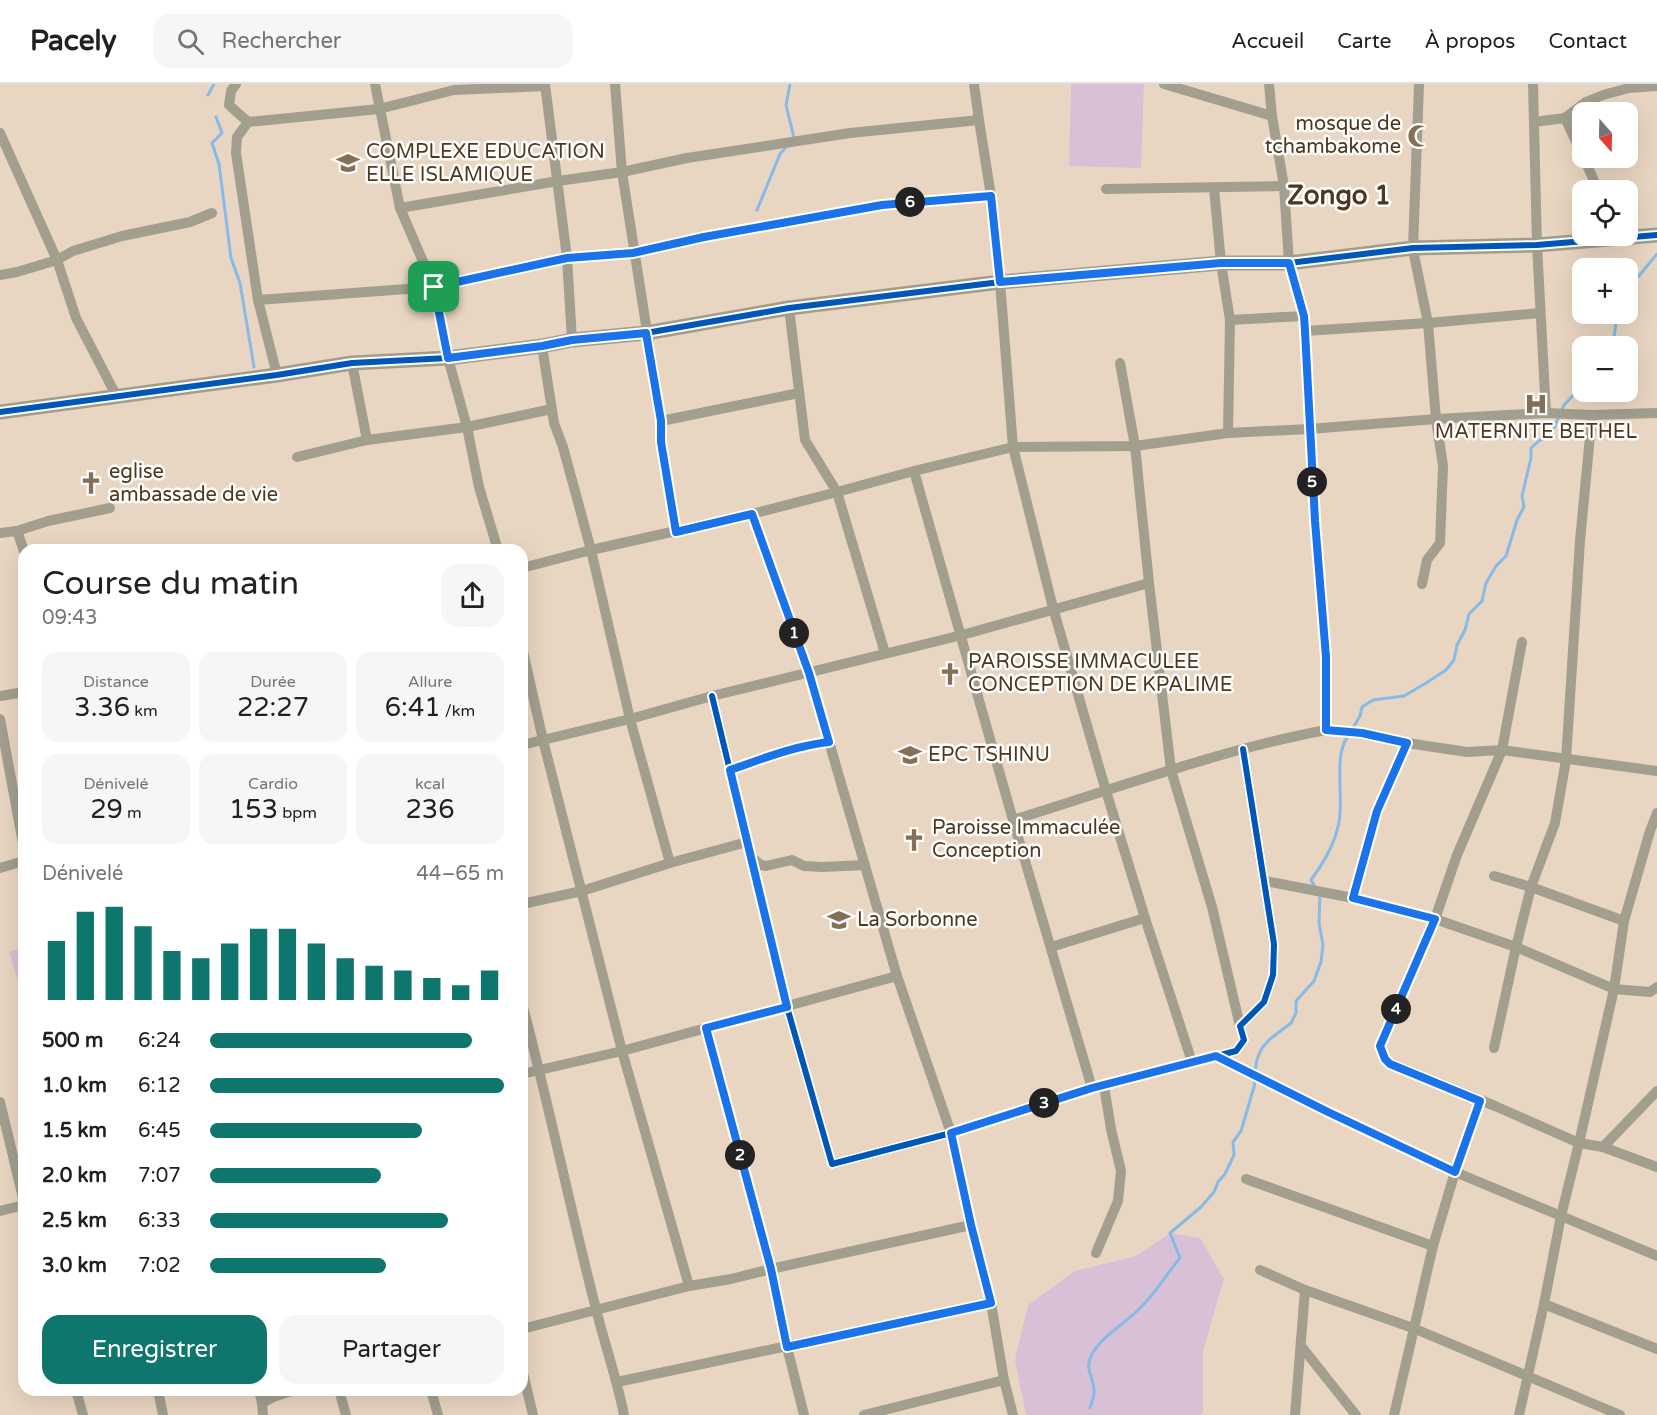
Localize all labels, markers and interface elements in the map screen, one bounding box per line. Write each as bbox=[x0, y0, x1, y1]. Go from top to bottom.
search box bbox=[153, 14, 573, 68]
text: Pacely bbox=[30, 24, 117, 58]
icon: search bbox=[174, 25, 207, 58]
text: Rechercher bbox=[222, 28, 341, 54]
text: Accueil bbox=[1231, 29, 1304, 54]
text: Carte bbox=[1337, 29, 1391, 54]
text: À propos bbox=[1424, 29, 1515, 54]
text: Contact bbox=[1548, 29, 1627, 54]
north arrow bbox=[1572, 102, 1638, 168]
map controls bbox=[1572, 102, 1638, 402]
place label: mosque de tchambakome bbox=[1265, 112, 1401, 159]
mosque icon: mosque de tchambakome bbox=[1406, 123, 1432, 149]
place label: COMPLEXE EDUCATION ELLE ISLAMIQUE bbox=[366, 140, 605, 187]
school or university icon: COMPLEXE EDUCATION ELLE ISLAMIQUE bbox=[335, 150, 361, 176]
district label: Zongo 1 bbox=[1287, 180, 1391, 211]
button: locate bbox=[1572, 180, 1638, 246]
pin: 6 bbox=[895, 187, 925, 217]
text: 6 bbox=[905, 192, 915, 212]
button: + bbox=[1572, 258, 1638, 324]
pin bbox=[408, 261, 459, 312]
icon: arrive bbox=[417, 270, 450, 303]
button: − bbox=[1572, 336, 1638, 402]
hospital icon: MATERNITE BETHEL bbox=[1523, 391, 1549, 417]
place label: MATERNITE BETHEL bbox=[1435, 420, 1638, 444]
place label: eglise ambassade de vie bbox=[109, 460, 278, 507]
pin: 5 bbox=[1297, 467, 1327, 497]
church icon: eglise ambassade de vie bbox=[78, 470, 104, 496]
text: 5 bbox=[1307, 472, 1317, 492]
text: Course du matin bbox=[42, 564, 299, 603]
button: share bbox=[441, 564, 504, 627]
text: 09:43 bbox=[42, 606, 97, 630]
pin: 1 bbox=[779, 618, 809, 648]
text: 1 bbox=[789, 623, 799, 643]
place label: PAROISSE IMMACULEE CONCEPTION DE KPALIME bbox=[968, 650, 1232, 697]
church icon: PAROISSE IMMACULEE CONCEPTION DE KPALIME bbox=[937, 661, 963, 687]
text: Distance bbox=[83, 672, 149, 692]
text: Durée bbox=[250, 672, 296, 692]
text: Allure bbox=[408, 672, 452, 692]
text: 3.36 bbox=[74, 692, 130, 723]
text: 22:27 bbox=[237, 692, 309, 723]
text: 6:41 bbox=[385, 692, 441, 723]
text: km bbox=[130, 701, 158, 721]
text: /km bbox=[441, 701, 475, 721]
school or university icon: EPC TSHINU bbox=[897, 742, 923, 768]
place label: EPC TSHINU bbox=[928, 743, 1050, 767]
text: Dénivelé bbox=[84, 774, 148, 794]
text: Cardio bbox=[248, 774, 298, 794]
text: kcal bbox=[415, 774, 445, 794]
text: 29 bbox=[90, 794, 123, 825]
text: 153 bbox=[229, 794, 278, 825]
text: 236 bbox=[406, 794, 454, 825]
text: m bbox=[123, 803, 142, 823]
text: bpm bbox=[278, 803, 317, 823]
place label: Paroisse Immaculée Conception bbox=[932, 816, 1120, 863]
church icon: Paroisse Immaculée Conception bbox=[901, 827, 927, 853]
text: Dénivelé bbox=[42, 862, 123, 886]
text: 44–65 m bbox=[416, 862, 504, 886]
school or university icon: La Sorbonne bbox=[826, 907, 852, 933]
place label: La Sorbonne bbox=[857, 908, 978, 932]
pin: 4 bbox=[1381, 994, 1411, 1024]
text: 4 bbox=[1391, 999, 1401, 1019]
text: 500 m bbox=[42, 1029, 103, 1053]
text: 6:24 bbox=[138, 1029, 181, 1053]
text: 1.0 km bbox=[42, 1074, 107, 1098]
text: 6:12 bbox=[138, 1074, 181, 1098]
pin: 3 bbox=[1029, 1088, 1059, 1118]
text: 3 bbox=[1039, 1093, 1049, 1113]
text: 1.5 km bbox=[42, 1119, 107, 1143]
text: 6:45 bbox=[138, 1119, 181, 1143]
pin: 2 bbox=[725, 1140, 755, 1170]
text: 2 bbox=[735, 1145, 745, 1165]
text: 2.0 km bbox=[42, 1164, 107, 1188]
text: 7:07 bbox=[138, 1164, 181, 1188]
text: 2.5 km bbox=[42, 1209, 107, 1233]
text: 6:33 bbox=[138, 1209, 181, 1233]
text: 3.0 km bbox=[42, 1254, 107, 1278]
text: 7:02 bbox=[138, 1254, 181, 1278]
button: Enregistrer bbox=[42, 1315, 267, 1384]
button: Partager bbox=[279, 1315, 504, 1384]

